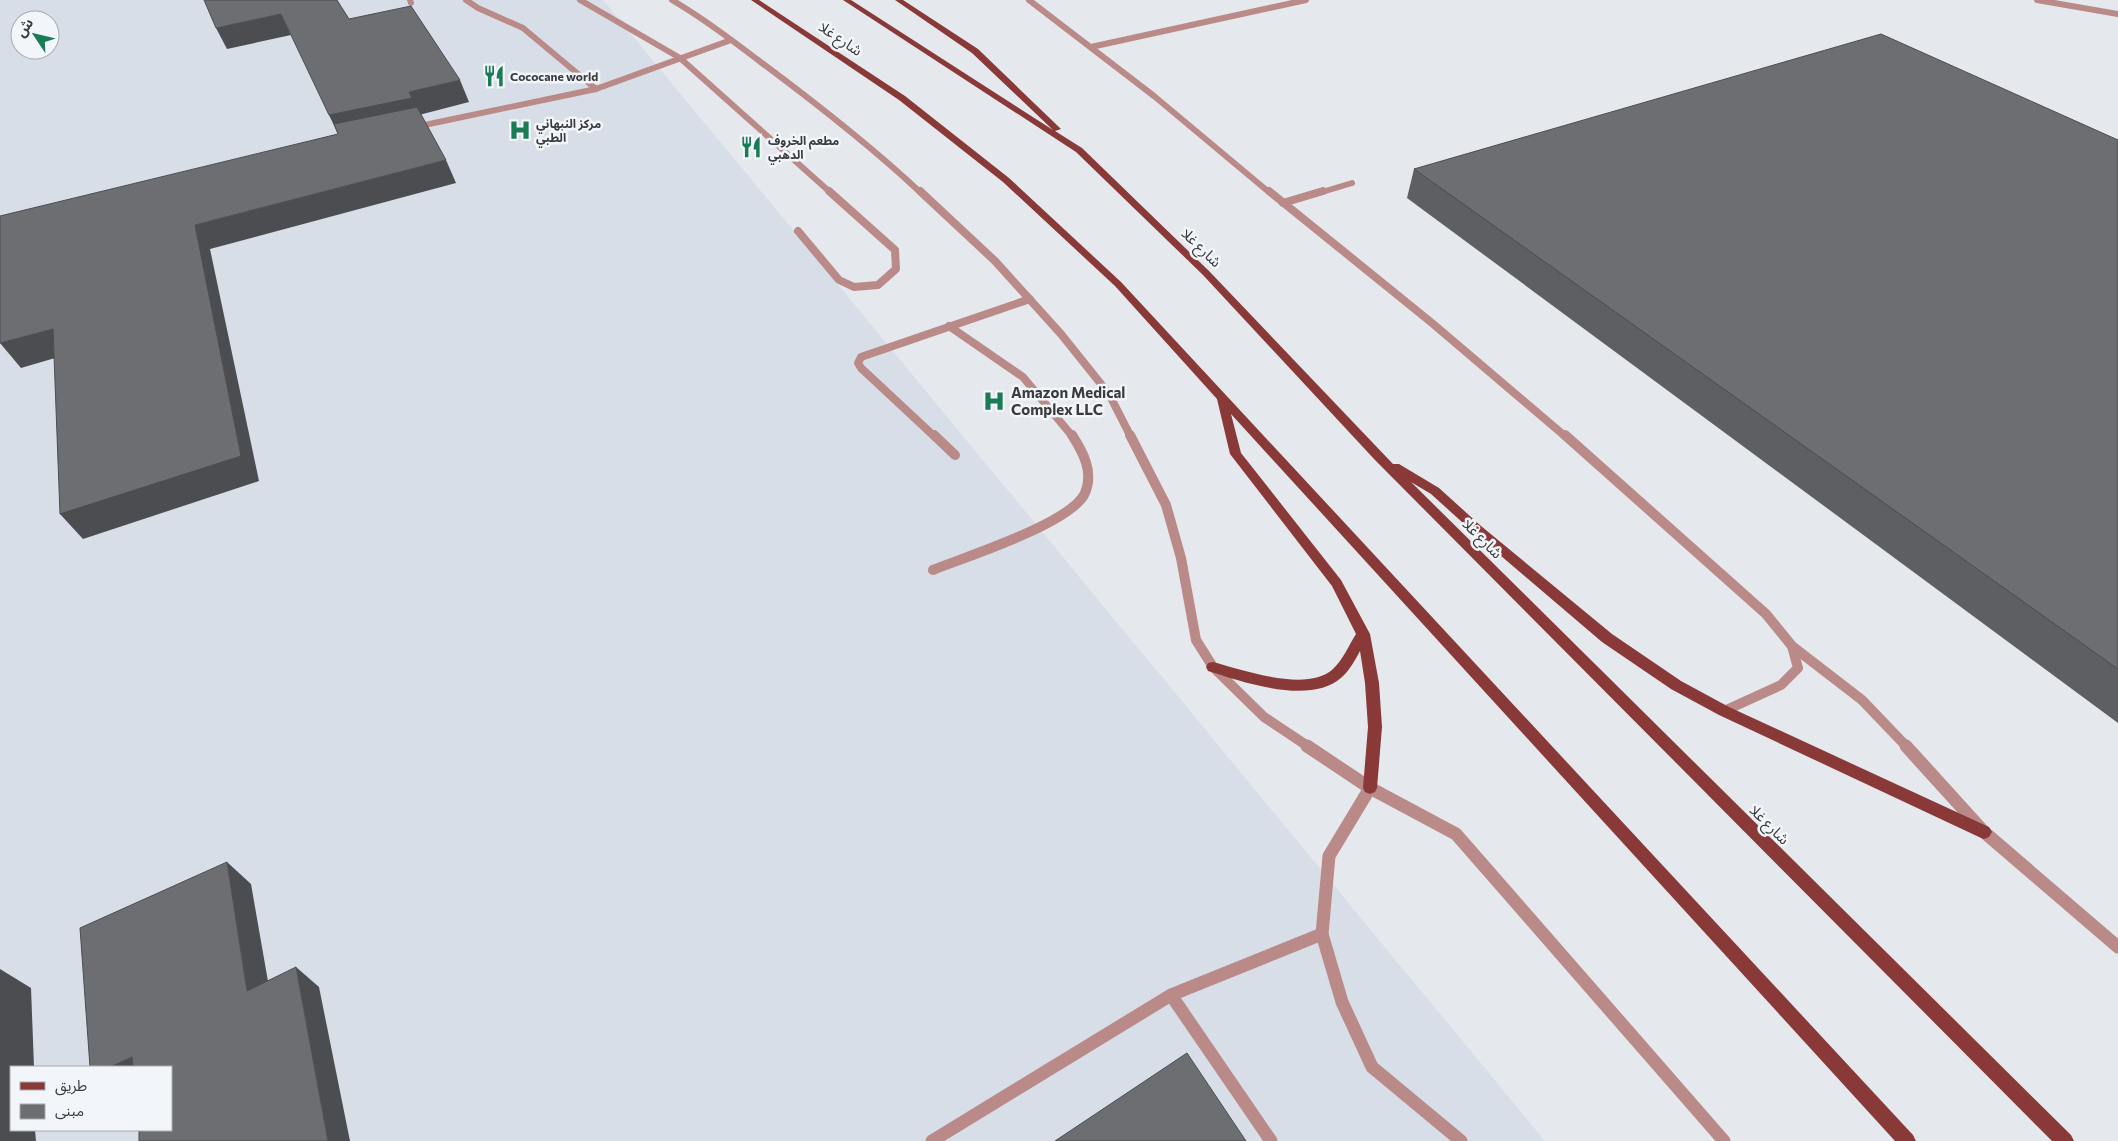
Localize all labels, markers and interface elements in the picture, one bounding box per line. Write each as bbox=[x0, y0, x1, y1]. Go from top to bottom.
north arrow bbox=[10, 10, 60, 60]
text: ش bbox=[11, 15, 36, 40]
street label: شارع غلا bbox=[814, 17, 866, 63]
restaurant icon: Cococane world bbox=[481, 63, 507, 89]
place label: Cococane world bbox=[510, 69, 598, 83]
place label: مركز النبهاني الطبي bbox=[536, 116, 601, 148]
hospital icon: مركز النبهاني الطبي bbox=[507, 117, 533, 143]
place label: مطعم الخروف الدهبي bbox=[768, 133, 839, 165]
restaurant icon: مطعم الخروف الدهبي bbox=[738, 134, 764, 160]
street label: شارع غلا bbox=[1175, 224, 1226, 273]
place label: Amazon Medical Complex LLC bbox=[1011, 383, 1125, 418]
hospital icon: Amazon Medical Complex LLC bbox=[981, 388, 1007, 414]
street label: شارع غلا bbox=[1457, 514, 1507, 565]
street label: شارع غلا bbox=[1744, 800, 1794, 851]
legend bbox=[10, 1066, 172, 1131]
text: طريق bbox=[55, 1076, 87, 1096]
text: مبنى bbox=[55, 1101, 84, 1120]

